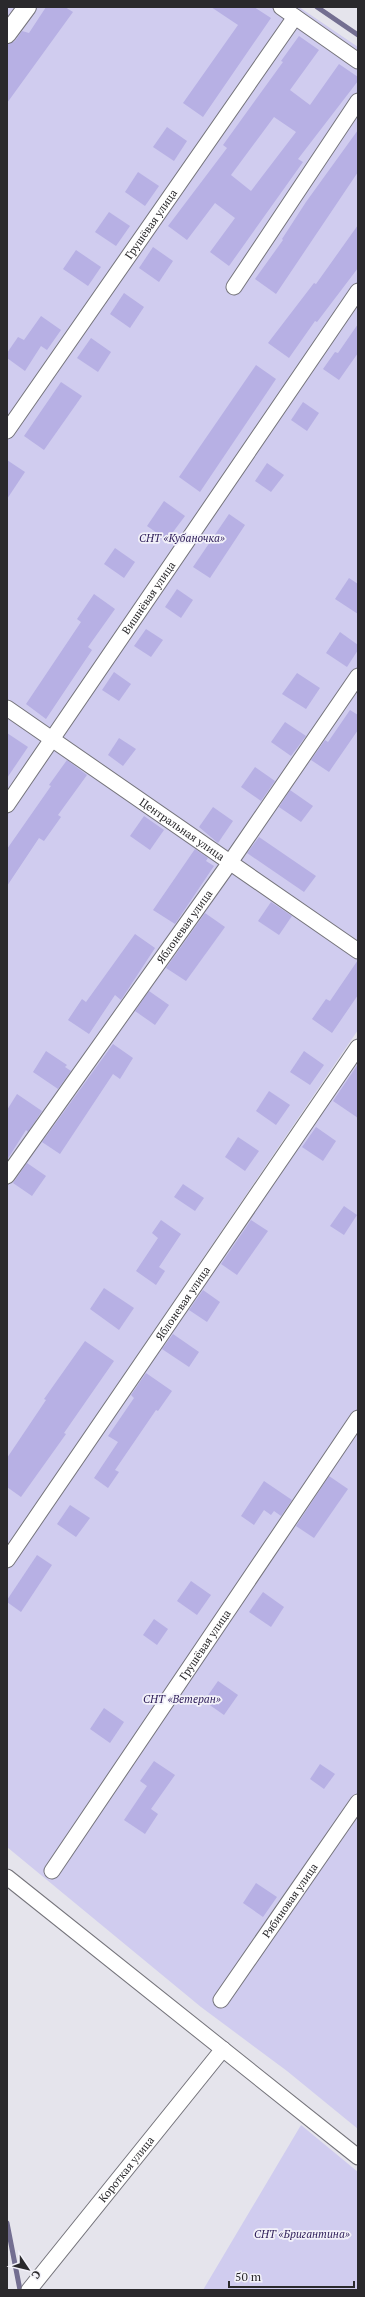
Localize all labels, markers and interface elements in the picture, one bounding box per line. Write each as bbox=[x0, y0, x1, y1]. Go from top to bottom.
street label: Грушёвая улица bbox=[122, 186, 180, 262]
park label: СНТ «Кубаночка» bbox=[139, 531, 225, 545]
street label: Вишнёвая улица bbox=[119, 558, 179, 637]
street label: Центральная улица bbox=[137, 795, 228, 864]
street label: Яблоневая улица bbox=[153, 887, 216, 966]
street label: Яблоневая улица bbox=[152, 1263, 213, 1343]
street label: Грушёвая улица bbox=[176, 1607, 234, 1683]
park label: СНТ «Ветеран» bbox=[143, 1692, 221, 1706]
street label: Рябиновая улица bbox=[259, 1860, 321, 1941]
street label: Короткая улица bbox=[95, 2133, 157, 2205]
park label: СНТ «Бригантина» bbox=[254, 2227, 350, 2241]
north arrow bbox=[8, 2249, 48, 2289]
scale bar bbox=[229, 2263, 354, 2289]
text: С bbox=[28, 2268, 44, 2282]
text: 50 m bbox=[235, 2269, 262, 2284]

